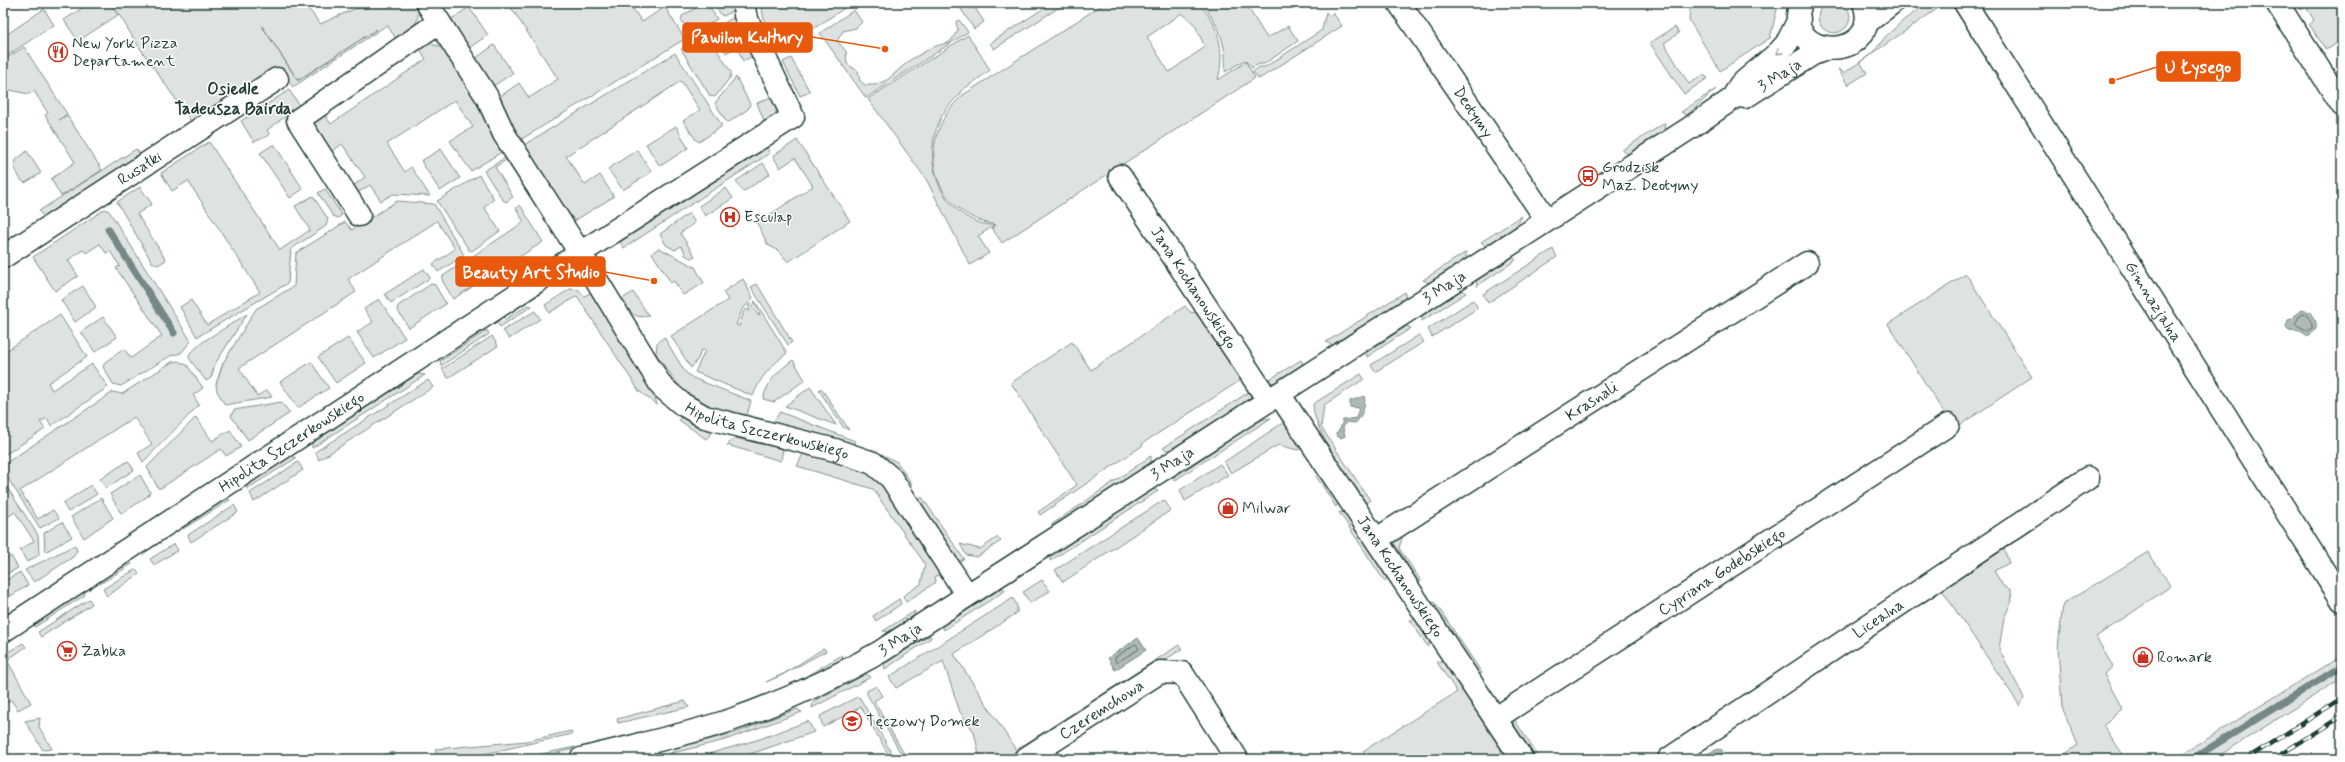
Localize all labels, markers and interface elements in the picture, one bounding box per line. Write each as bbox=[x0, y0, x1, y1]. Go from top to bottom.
callout: Pawilon Kultury bbox=[683, 23, 812, 52]
text: Pawilon Kultury bbox=[691, 27, 803, 49]
place label: New York Pizza Departament bbox=[72, 33, 178, 72]
restaurant icon: New York Pizza Departament bbox=[47, 41, 69, 63]
one-way arrow bbox=[1776, 47, 1784, 55]
callout: U Łysego bbox=[2157, 52, 2240, 81]
street label: 3 Maja bbox=[1754, 53, 1806, 97]
text: U Łysego bbox=[2165, 57, 2231, 82]
district label: Osiedle Tadeusza Bairda bbox=[175, 78, 292, 120]
street label: Deotymy bbox=[1448, 82, 1498, 142]
street label: Rusałki bbox=[114, 146, 166, 190]
place label: Grodzisk Maz. Deotymy bbox=[1602, 157, 1698, 196]
bus stop icon: Grodzisk Maz. Deotymy bbox=[1577, 165, 1599, 187]
hospital icon: Esculap bbox=[719, 206, 741, 228]
place label: Esculap bbox=[744, 207, 793, 228]
street label: Jana Kochanowskiego bbox=[1146, 223, 1242, 353]
callout: Beauty Art Studio bbox=[456, 257, 605, 286]
street label: Gimnazjalna bbox=[2120, 257, 2187, 346]
text: Beauty Art Studio bbox=[462, 262, 600, 284]
street label: 3 Maja bbox=[1418, 265, 1470, 309]
street label: Krasnali bbox=[1562, 377, 1622, 426]
street label: Hipolita Szczerkowskiego bbox=[215, 387, 368, 497]
street label: Hipolita Szczerkowskiego bbox=[681, 397, 852, 465]
street label: 3 Maja bbox=[1146, 441, 1198, 485]
shop icon: Milwar bbox=[1217, 497, 1239, 519]
place label: Milwar bbox=[1242, 498, 1291, 519]
street label: Jana Kochanowskiego bbox=[1352, 511, 1449, 641]
street label: Cypriana Godebskiego bbox=[1654, 523, 1789, 621]
street label: Licealna bbox=[1849, 594, 1908, 643]
street label: 3 Maja bbox=[874, 617, 926, 661]
supermarket icon: Żabka bbox=[56, 640, 78, 662]
place label: Żabka bbox=[81, 641, 126, 662]
shop icon: Romark bbox=[2132, 646, 2154, 668]
place label: Romark bbox=[2157, 647, 2212, 668]
street label: Czeremchowa bbox=[1055, 675, 1148, 745]
school or university icon: Tęczowy Domek bbox=[841, 710, 863, 732]
place label: Tęczowy Domek bbox=[866, 711, 980, 732]

